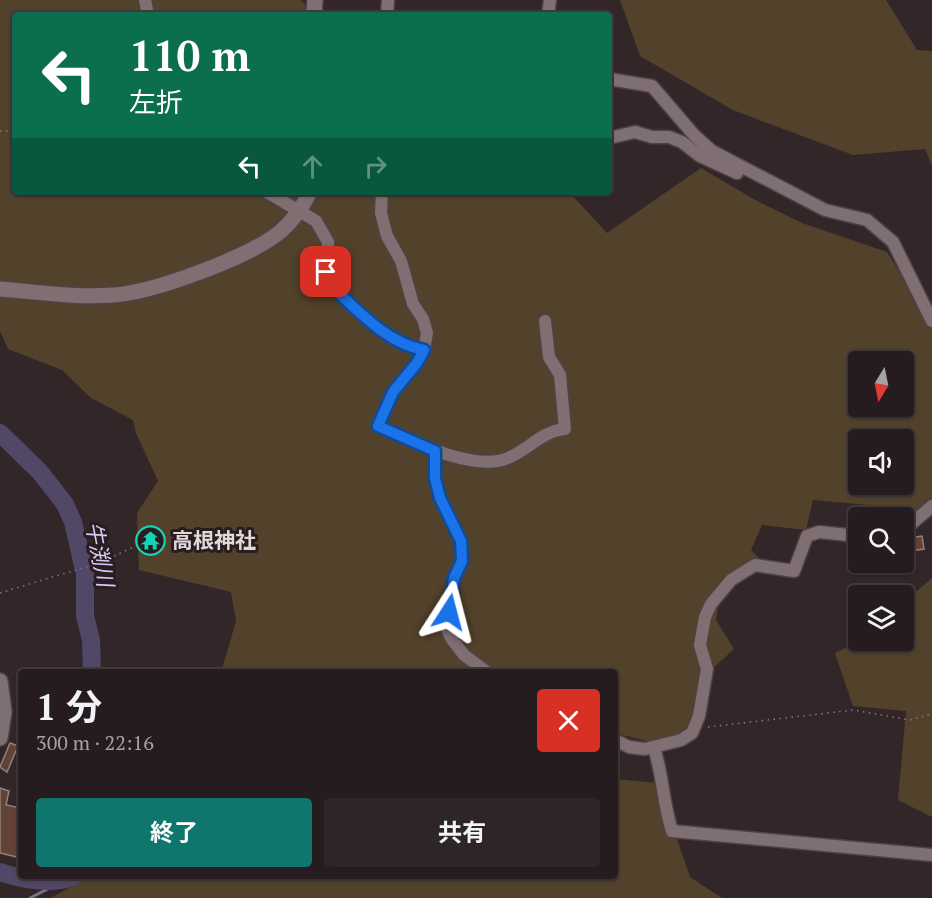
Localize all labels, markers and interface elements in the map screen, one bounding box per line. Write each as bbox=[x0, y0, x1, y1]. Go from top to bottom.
text: 110 m bbox=[129, 27, 250, 83]
icon: left bbox=[30, 36, 108, 114]
text: 左折 bbox=[129, 84, 183, 120]
icon: left bbox=[233, 150, 266, 183]
icon: ahead bbox=[296, 150, 329, 183]
icon: right bbox=[359, 150, 392, 183]
pin bbox=[300, 246, 351, 297]
icon: arrive bbox=[309, 255, 342, 288]
north arrow bbox=[848, 351, 914, 417]
map controls bbox=[848, 351, 914, 651]
button: sound bbox=[848, 429, 914, 495]
button: search bbox=[848, 507, 914, 573]
water label: 牛渕川 bbox=[80, 519, 121, 591]
temple icon: 高根神社 bbox=[135, 525, 167, 557]
place label: 高根神社 bbox=[172, 526, 256, 554]
position arrow bbox=[417, 580, 481, 644]
button: layers bbox=[848, 585, 914, 651]
text: 1 分 bbox=[36, 683, 102, 730]
button: close bbox=[537, 689, 600, 752]
text: 300 m · 22:16 bbox=[36, 729, 154, 756]
button: 終了 bbox=[36, 798, 312, 867]
button: 共有 bbox=[324, 798, 600, 867]

